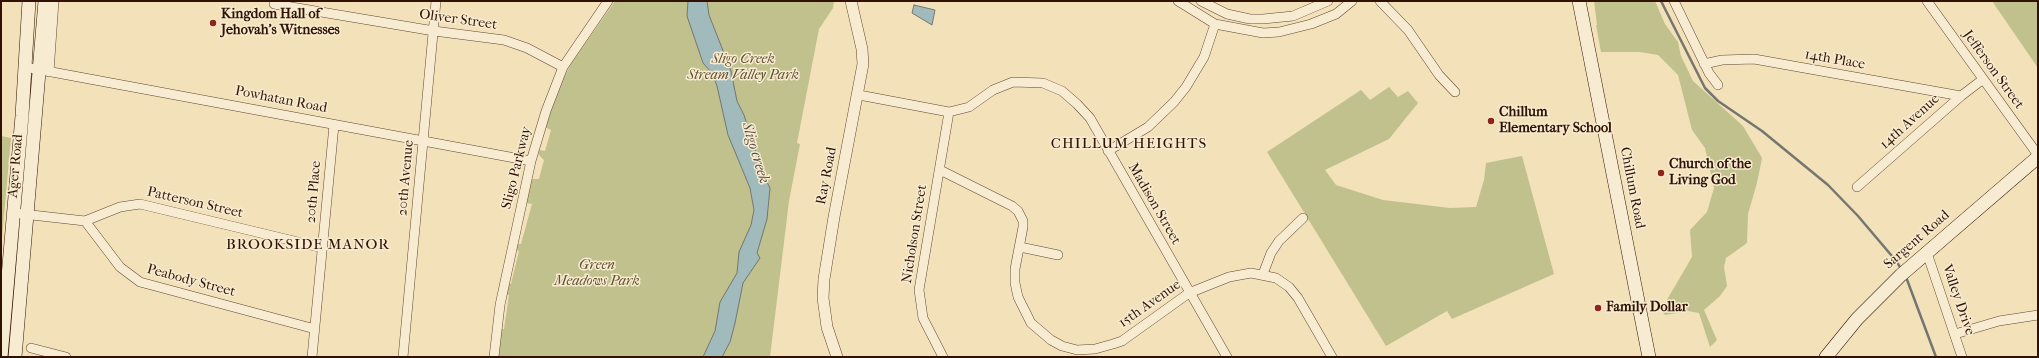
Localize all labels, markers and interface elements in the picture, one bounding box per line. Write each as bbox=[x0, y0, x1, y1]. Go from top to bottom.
street label: Oliver Street bbox=[418, 6, 498, 34]
place label: Kingdom Hall of Jehovah’s Witnesses bbox=[221, 7, 340, 40]
marker: Kingdom Hall of Jehovah’s Witnesses bbox=[208, 18, 218, 28]
street label: Jefferson Street bbox=[1959, 27, 2027, 113]
street label: 14th Place bbox=[1803, 46, 1867, 74]
park label: Sligo Creek Stream Valley Park bbox=[687, 52, 799, 84]
street label: Powhatan Road bbox=[234, 83, 328, 117]
street label: 14th Avenue bbox=[1877, 91, 1943, 153]
place label: Chillum Elementary School bbox=[1499, 105, 1612, 138]
marker: Chillum Elementary School bbox=[1486, 116, 1496, 126]
water label: Sligo creek bbox=[737, 120, 773, 186]
street label: Sligo Parkway bbox=[499, 125, 535, 211]
street label: Ager Road bbox=[5, 134, 27, 198]
district label: CHILLUM HEIGHTS bbox=[1051, 135, 1207, 153]
street label: 20th Avenue bbox=[394, 139, 418, 217]
street label: Ray Road bbox=[813, 146, 841, 206]
street label: Chillum Road bbox=[1616, 146, 1648, 230]
place label: Church of the Living God bbox=[1669, 157, 1751, 190]
street label: 20th Place bbox=[303, 160, 325, 224]
street label: Madison Street bbox=[1124, 160, 1184, 248]
marker: Church of the Living God bbox=[1656, 168, 1666, 178]
street label: Patterson Street bbox=[145, 184, 245, 222]
street label: Nicholson Street bbox=[899, 184, 931, 284]
street label: Sargent Road bbox=[1881, 207, 1953, 273]
district label: BROOKSIDE MANOR bbox=[226, 236, 390, 254]
park label: Green Meadows Park bbox=[554, 258, 640, 290]
street label: Peabody Street bbox=[145, 261, 237, 301]
street label: Valley Drive bbox=[1938, 262, 1978, 338]
street label: 15th Avenue bbox=[1116, 276, 1184, 332]
place label: Family Dollar bbox=[1606, 300, 1688, 316]
marker: Family Dollar bbox=[1593, 303, 1603, 313]

